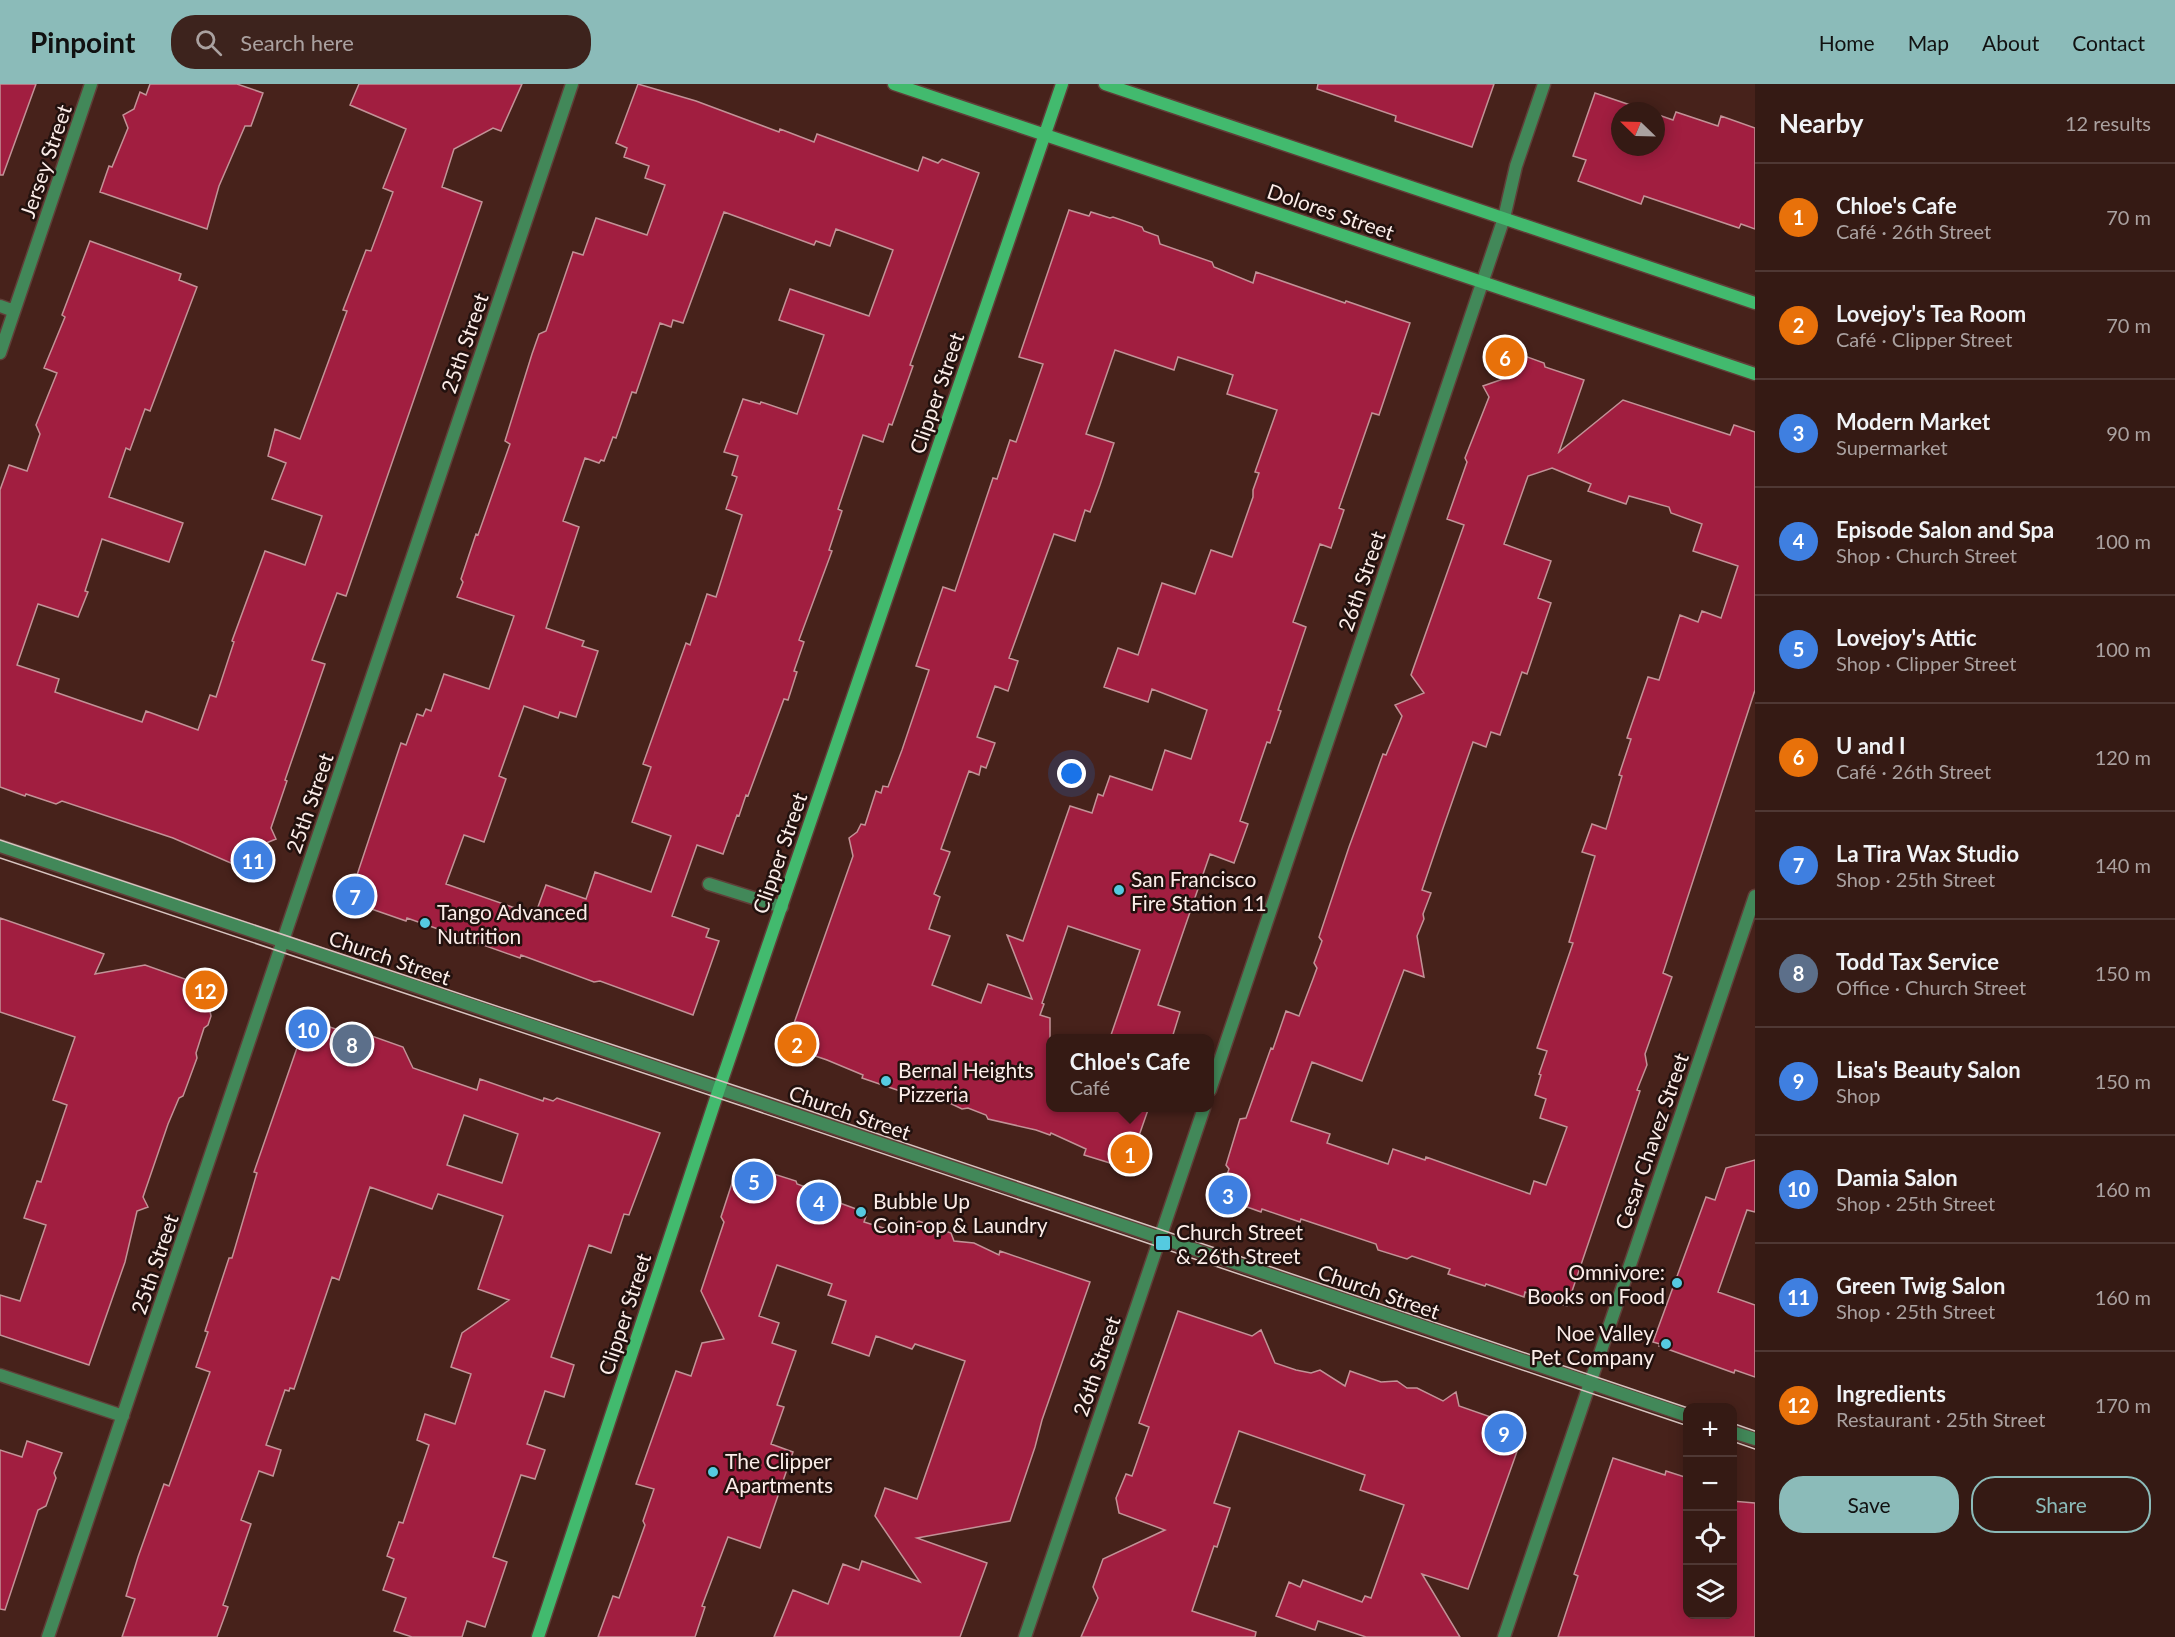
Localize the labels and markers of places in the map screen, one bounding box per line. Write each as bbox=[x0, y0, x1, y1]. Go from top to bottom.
pin: 6 bbox=[1486, 334, 1524, 380]
pin: 11 bbox=[234, 838, 272, 882]
place label: San Francisco Fire Station 11 bbox=[1131, 866, 1267, 915]
pin: 7 bbox=[336, 874, 374, 918]
marker: San Francisco Fire Station 11 bbox=[1112, 883, 1126, 897]
place label: Tango Advanced Nutrition bbox=[437, 899, 588, 948]
marker: Tango Advanced Nutrition bbox=[418, 916, 432, 930]
pin: 12 bbox=[186, 968, 224, 1012]
pin: 10 bbox=[288, 1006, 328, 1052]
pin: 8 bbox=[332, 1022, 372, 1066]
pin: 2 bbox=[778, 1022, 816, 1066]
place label: Bernal Heights Pizzeria bbox=[898, 1057, 1034, 1106]
marker: Bernal Heights Pizzeria bbox=[879, 1074, 893, 1088]
pin: 1 bbox=[1110, 1132, 1150, 1176]
pin: 5 bbox=[734, 1158, 774, 1204]
pin: 3 bbox=[1208, 1172, 1248, 1218]
pin: 4 bbox=[800, 1180, 838, 1224]
place label: Bubble Up Coin-op & Laundry bbox=[873, 1188, 1048, 1237]
marker: Bubble Up Coin-op & Laundry bbox=[854, 1205, 868, 1219]
place label: Church Street & 26th Street bbox=[1176, 1219, 1304, 1268]
marker: Church Street & 26th Street bbox=[1154, 1234, 1172, 1252]
place label: Omnivore: Books on Food bbox=[1527, 1259, 1665, 1308]
marker: Omnivore: Books on Food bbox=[1670, 1276, 1684, 1290]
place label: Noe Valley Pet Company bbox=[1531, 1320, 1654, 1369]
marker: Noe Valley Pet Company bbox=[1659, 1337, 1673, 1351]
pin: 9 bbox=[1484, 1410, 1524, 1456]
place label: The Clipper Apartments bbox=[725, 1448, 833, 1497]
marker: The Clipper Apartments bbox=[706, 1465, 720, 1479]

